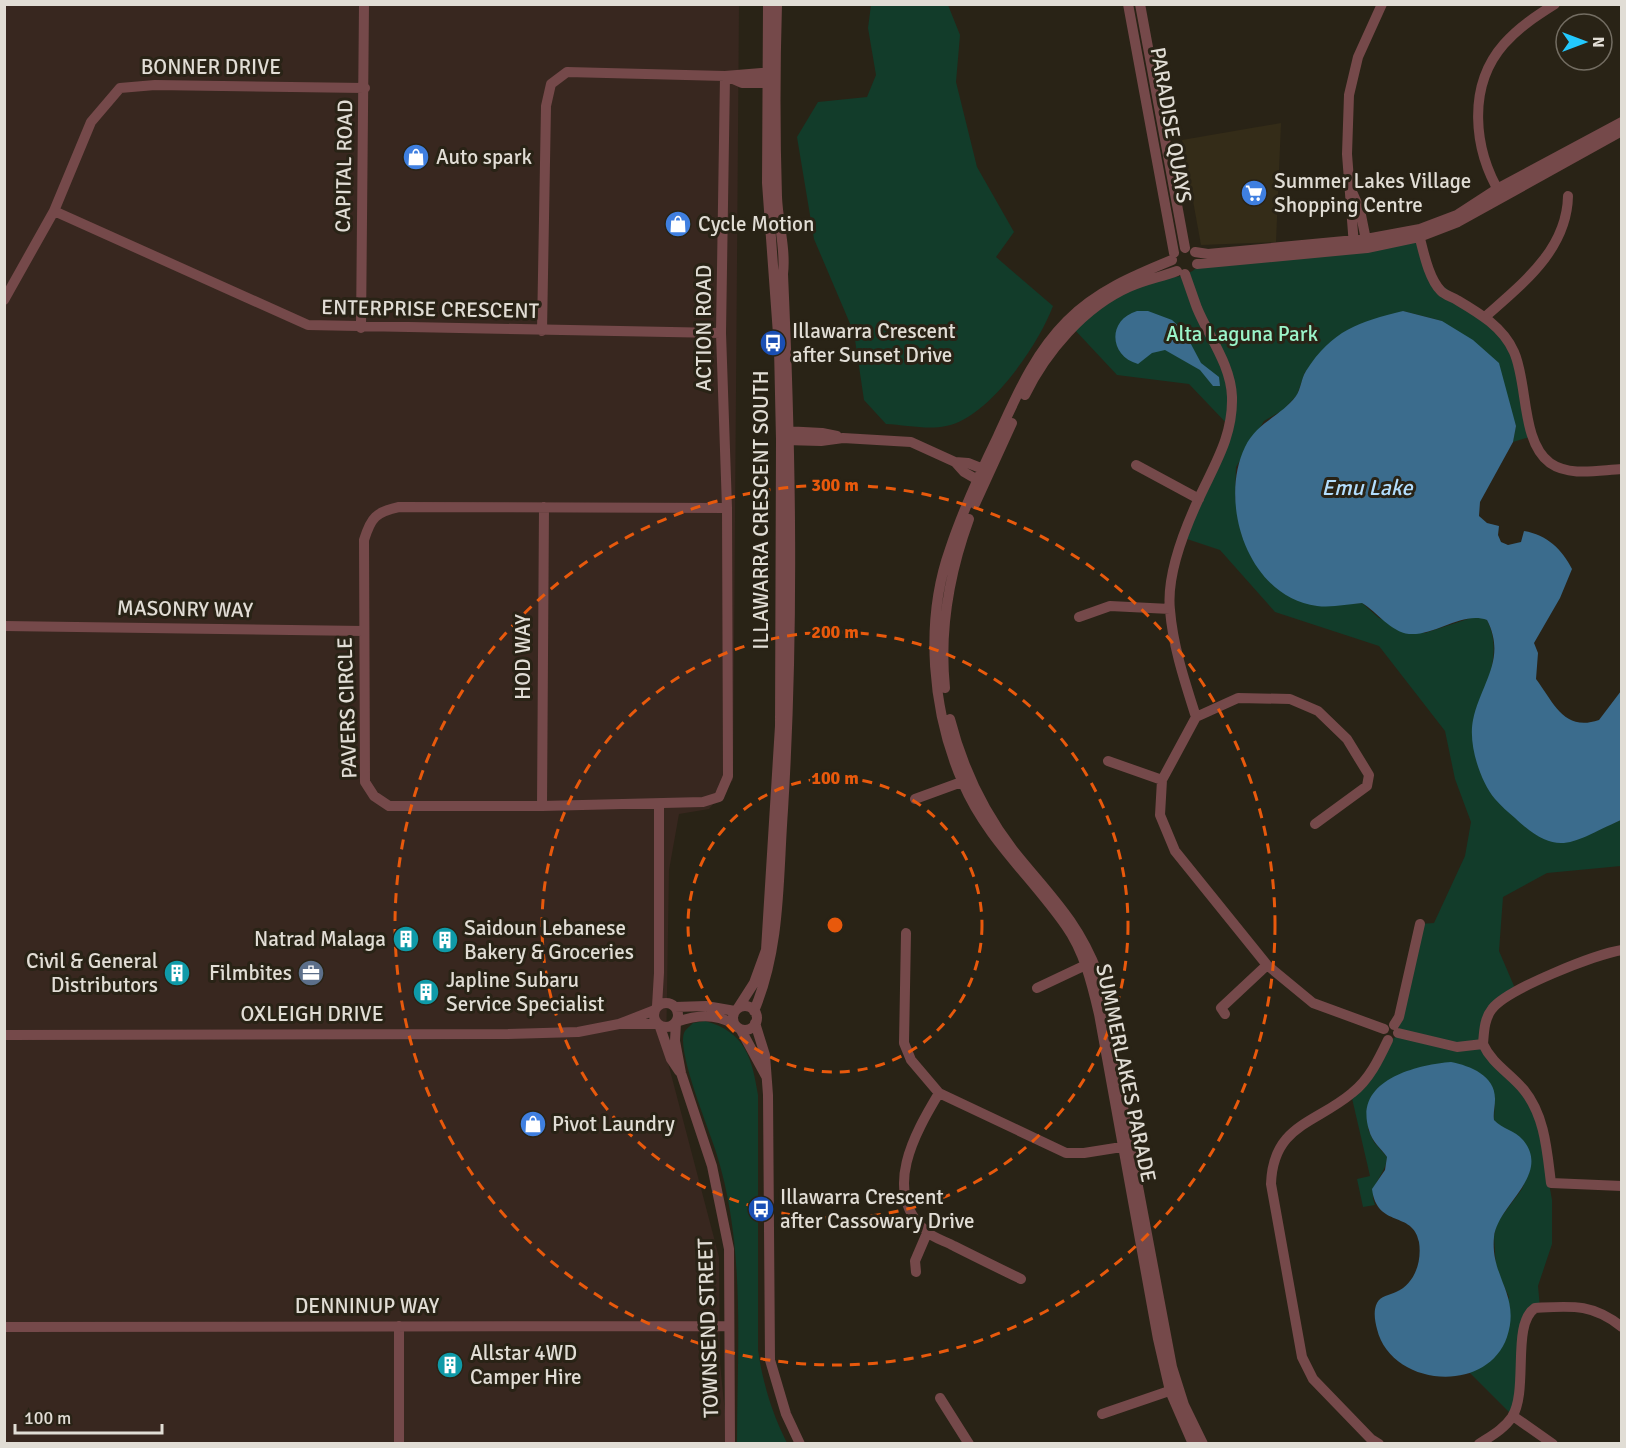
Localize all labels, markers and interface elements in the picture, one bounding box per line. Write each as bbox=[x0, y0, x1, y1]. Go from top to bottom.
north arrow bbox=[1554, 12, 1614, 72]
text: N bbox=[1588, 36, 1608, 48]
street label: PARADISE QUAYS bbox=[1144, 45, 1198, 205]
street label: BONNER DRIVE bbox=[141, 54, 281, 80]
street label: CAPITAL ROAD bbox=[330, 99, 358, 233]
shop icon: Auto spark bbox=[401, 142, 431, 172]
place label: Auto spark bbox=[436, 144, 532, 170]
place label: Summer Lakes Village Shopping Centre bbox=[1274, 168, 1471, 218]
supermarket icon: Summer Lakes Village Shopping Centre bbox=[1239, 178, 1269, 208]
shop icon: Cycle Motion bbox=[663, 209, 693, 239]
place label: Cycle Motion bbox=[698, 211, 815, 237]
street label: ACTION ROAD bbox=[691, 265, 717, 391]
street label: ENTERPRISE CRESCENT bbox=[321, 294, 540, 324]
place label: Illawarra Crescent after Sunset Drive bbox=[792, 318, 956, 368]
park label: Alta Laguna Park bbox=[1166, 321, 1318, 347]
bus stop icon: Illawarra Crescent after Sunset Drive bbox=[758, 328, 788, 358]
street label: ILLAWARRA CRESCENT SOUTH bbox=[748, 370, 774, 650]
text: 300 m bbox=[811, 474, 859, 496]
water label: Emu Lake bbox=[1322, 474, 1413, 501]
street label: MASONRY WAY bbox=[117, 595, 254, 623]
street label: HOD WAY bbox=[510, 614, 536, 700]
text: 200 m bbox=[811, 621, 859, 643]
street label: PAVERS CIRCLE bbox=[332, 637, 362, 779]
text: 100 m bbox=[811, 767, 859, 789]
place label: Saidoun Lebanese Bakery & Groceries bbox=[464, 915, 634, 965]
centre of rings bbox=[825, 915, 845, 935]
building icon: Natrad Malaga bbox=[391, 924, 421, 954]
building icon: Saidoun Lebanese Bakery & Groceries bbox=[430, 925, 460, 955]
place label: Natrad Malaga bbox=[254, 926, 386, 952]
place label: Civil & General Distributors bbox=[26, 948, 158, 998]
building icon: Civil & General Distributors bbox=[162, 958, 192, 988]
office icon: Filmbites bbox=[296, 958, 326, 988]
place label: Filmbites bbox=[209, 960, 292, 986]
street label: SUMMERLAKES PARADE bbox=[1090, 961, 1162, 1185]
place label: Japline Subaru Service Specialist bbox=[446, 967, 604, 1017]
building icon: Japline Subaru Service Specialist bbox=[411, 977, 441, 1007]
street label: OXLEIGH DRIVE bbox=[240, 1001, 384, 1027]
shop icon: Pivot Laundry bbox=[518, 1109, 548, 1139]
place label: Pivot Laundry bbox=[552, 1111, 675, 1137]
place label: Illawarra Crescent after Cassowary Drive bbox=[780, 1184, 975, 1234]
bus stop icon: Illawarra Crescent after Cassowary Drive bbox=[746, 1194, 776, 1224]
street label: TOWNSEND STREET bbox=[692, 1237, 724, 1418]
street label: DENNINUP WAY bbox=[295, 1293, 440, 1319]
place label: Allstar 4WD Camper Hire bbox=[470, 1340, 582, 1390]
building icon: Allstar 4WD Camper Hire bbox=[435, 1350, 465, 1380]
scale bar bbox=[15, 1397, 162, 1435]
text: 100 m bbox=[24, 1407, 71, 1429]

